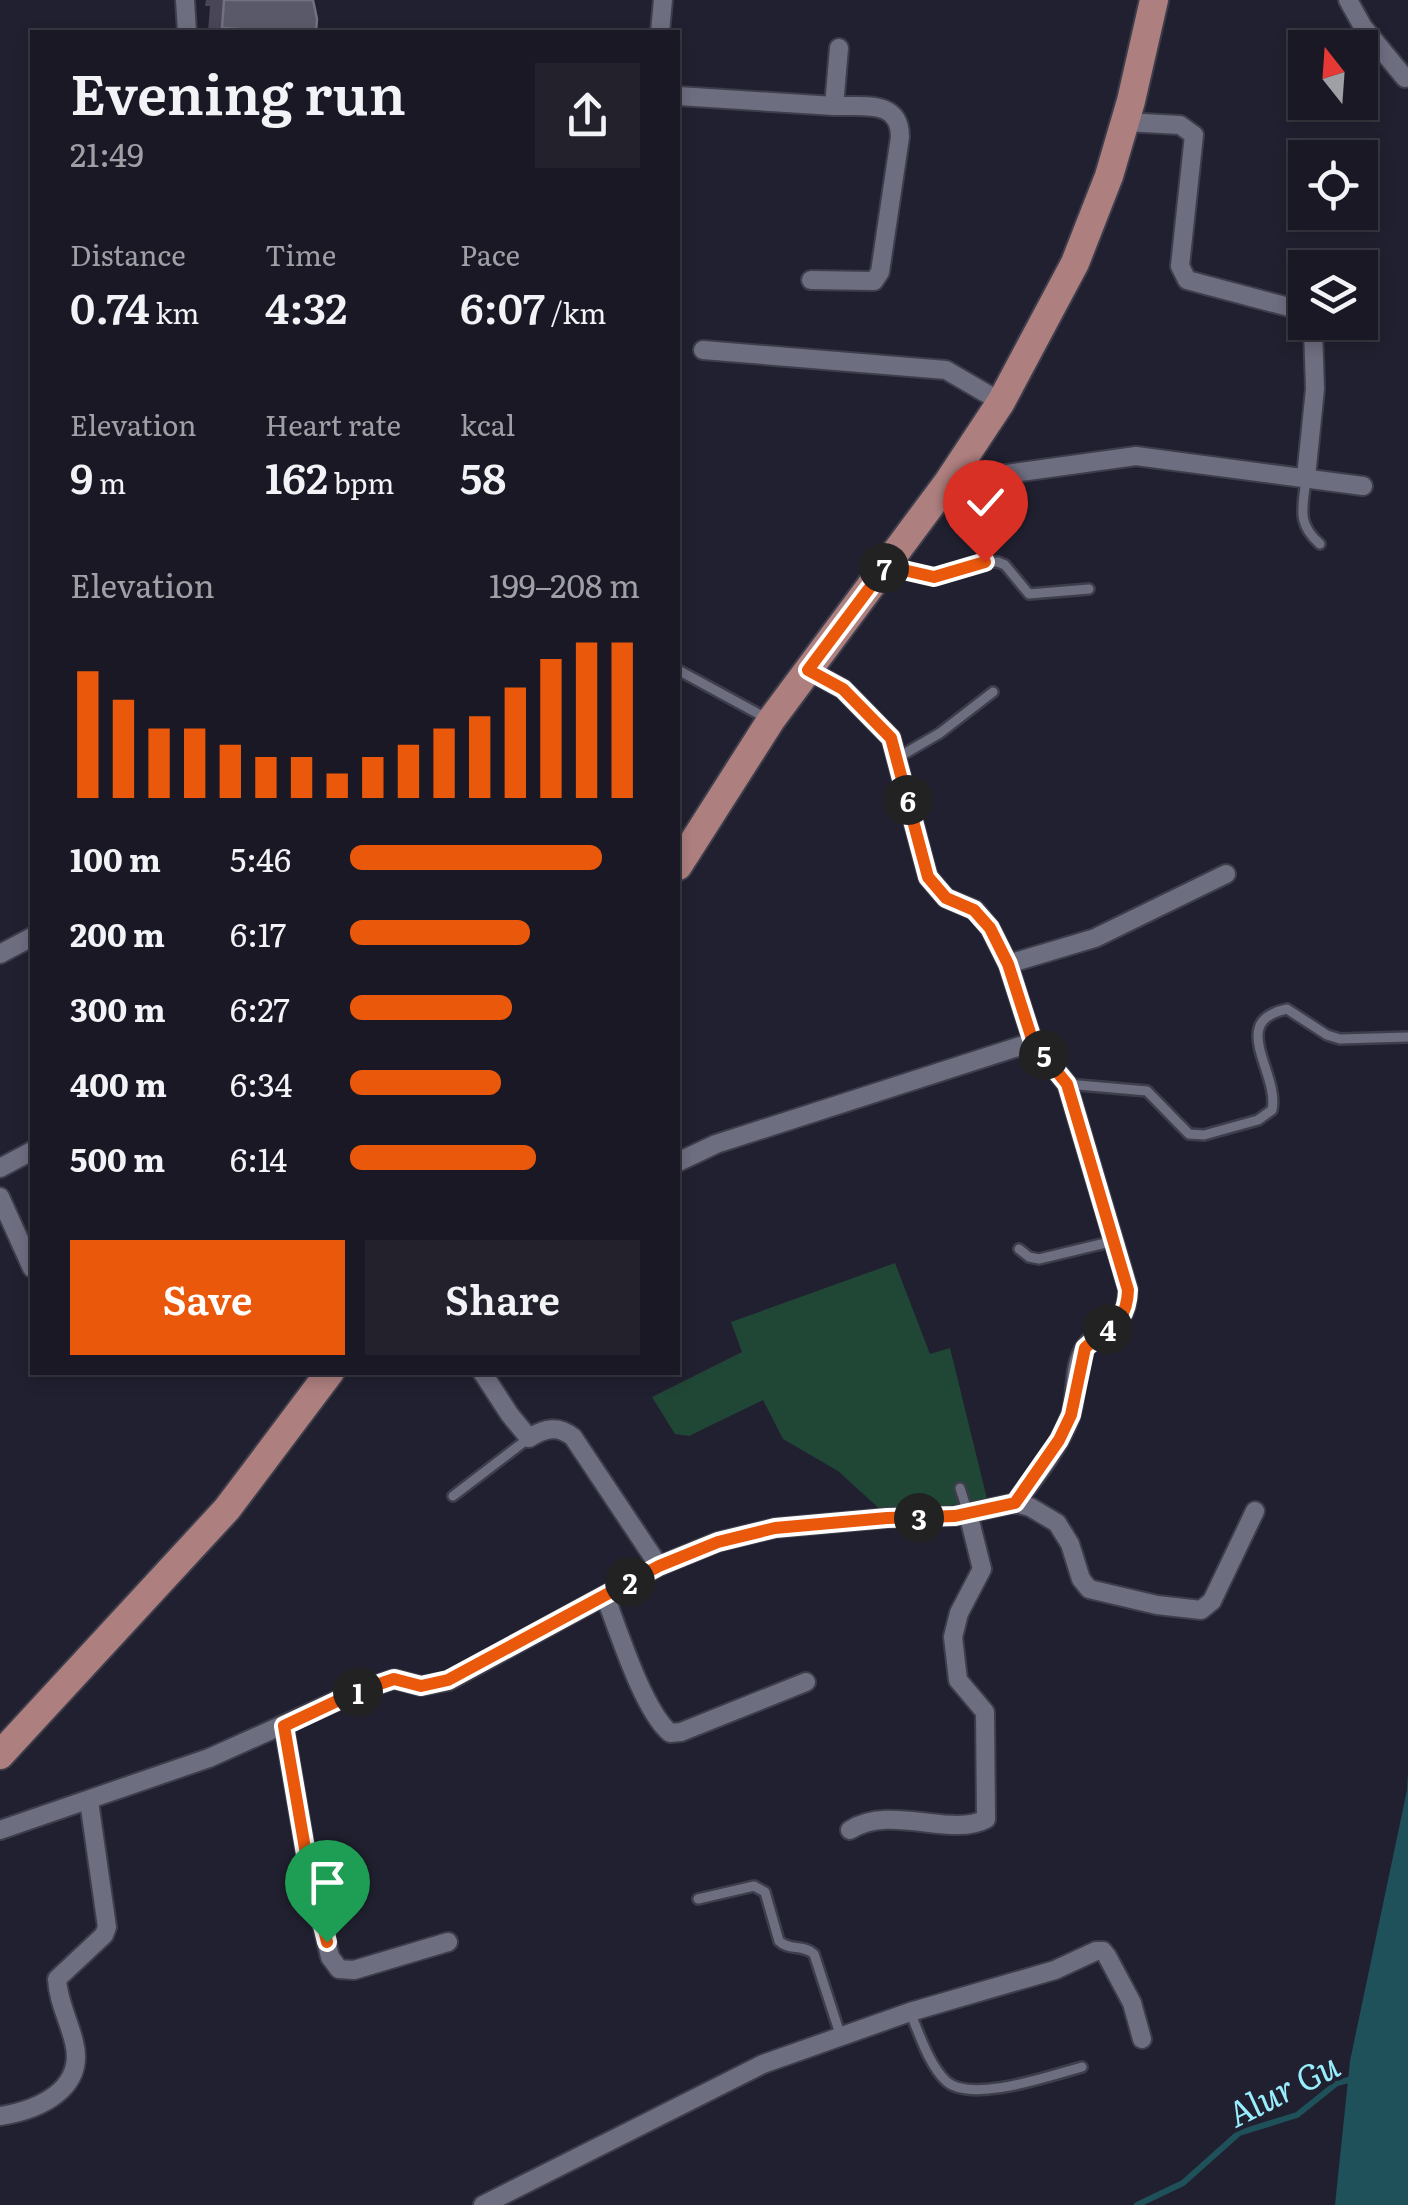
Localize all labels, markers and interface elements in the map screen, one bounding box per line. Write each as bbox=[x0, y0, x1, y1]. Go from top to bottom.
north arrow bbox=[1288, 30, 1378, 120]
map controls bbox=[1288, 30, 1378, 340]
text: Evening run bbox=[70, 50, 406, 132]
button: share bbox=[535, 63, 640, 168]
text: 21:49 bbox=[70, 129, 144, 177]
button: locate bbox=[1288, 140, 1378, 230]
text: Distance bbox=[70, 233, 186, 275]
text: Time bbox=[265, 233, 336, 275]
text: Pace bbox=[460, 233, 520, 275]
button: layers bbox=[1288, 250, 1378, 340]
text: 0.74 bbox=[70, 275, 150, 337]
text: 4:32 bbox=[265, 275, 347, 337]
text: 6:07 bbox=[460, 275, 545, 337]
text: km bbox=[150, 291, 200, 333]
text: /km bbox=[545, 291, 607, 333]
text: Elevation bbox=[70, 403, 197, 445]
text: Heart rate bbox=[265, 403, 401, 445]
text: kcal bbox=[460, 403, 515, 445]
text: 9 bbox=[70, 445, 93, 507]
text: 162 bbox=[265, 445, 328, 507]
text: 58 bbox=[460, 445, 506, 507]
pin bbox=[943, 460, 1028, 563]
text: m bbox=[93, 461, 126, 503]
text: bpm bbox=[328, 461, 395, 503]
icon: check bbox=[958, 475, 1013, 530]
pin: 7 bbox=[859, 543, 909, 593]
text: 7 bbox=[876, 547, 892, 589]
text: Elevation bbox=[70, 560, 215, 608]
text: 199–208 m bbox=[489, 560, 640, 608]
pin: 6 bbox=[883, 775, 933, 825]
text: 6 bbox=[900, 779, 916, 821]
text: 100 m bbox=[70, 834, 161, 882]
text: 5:46 bbox=[230, 834, 291, 882]
text: 200 m bbox=[70, 909, 165, 957]
text: 6:17 bbox=[230, 909, 286, 957]
text: 300 m bbox=[70, 984, 166, 1032]
text: 6:27 bbox=[230, 984, 290, 1032]
pin: 5 bbox=[1019, 1030, 1069, 1080]
text: 5 bbox=[1036, 1034, 1052, 1076]
text: 400 m bbox=[70, 1059, 167, 1107]
text: 6:34 bbox=[230, 1059, 292, 1107]
text: 500 m bbox=[70, 1134, 165, 1182]
text: 6:14 bbox=[230, 1134, 287, 1182]
button: Save bbox=[70, 1240, 345, 1355]
button: Share bbox=[365, 1240, 640, 1355]
pin: 4 bbox=[1083, 1304, 1133, 1354]
text: 4 bbox=[1100, 1308, 1116, 1350]
pin: 3 bbox=[894, 1493, 944, 1543]
text: 3 bbox=[911, 1497, 927, 1539]
pin: 2 bbox=[605, 1557, 655, 1607]
text: 2 bbox=[622, 1561, 638, 1603]
pin: 1 bbox=[333, 1667, 383, 1717]
text: 1 bbox=[352, 1671, 364, 1713]
pin bbox=[285, 1840, 370, 1943]
icon: arrive bbox=[300, 1855, 355, 1910]
water label: Alur Gu bbox=[1217, 2038, 1347, 2138]

